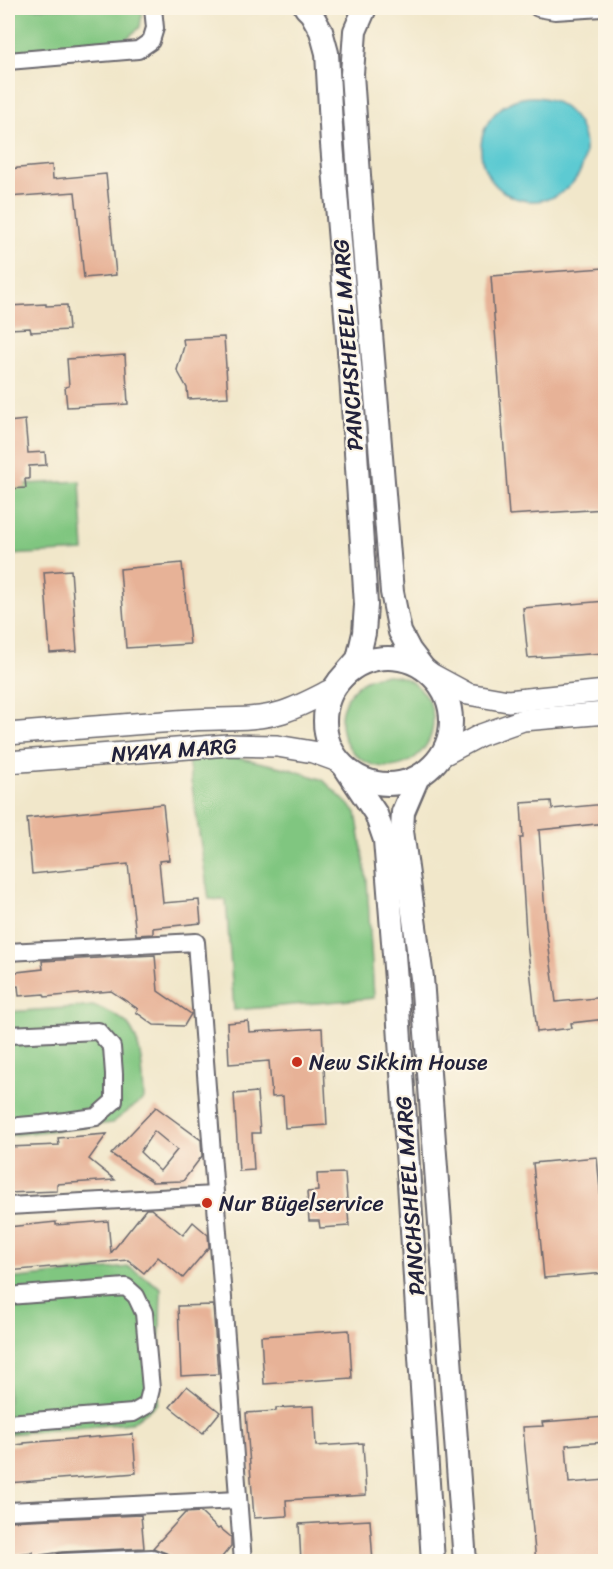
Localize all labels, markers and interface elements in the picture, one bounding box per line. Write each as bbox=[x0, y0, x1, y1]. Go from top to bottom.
street label: PANCHSHEEEL MARG bbox=[321, 238, 375, 452]
street label: NYAYA MARG bbox=[110, 726, 238, 774]
place label: New Sikkim House bbox=[309, 1043, 488, 1082]
marker: New Sikkim House bbox=[290, 1055, 304, 1069]
street label: PANCHSHEEL MARG bbox=[384, 1095, 436, 1297]
place label: Nur Bügelservice bbox=[219, 1184, 384, 1223]
marker: Nur Bügelservice bbox=[200, 1196, 214, 1210]

